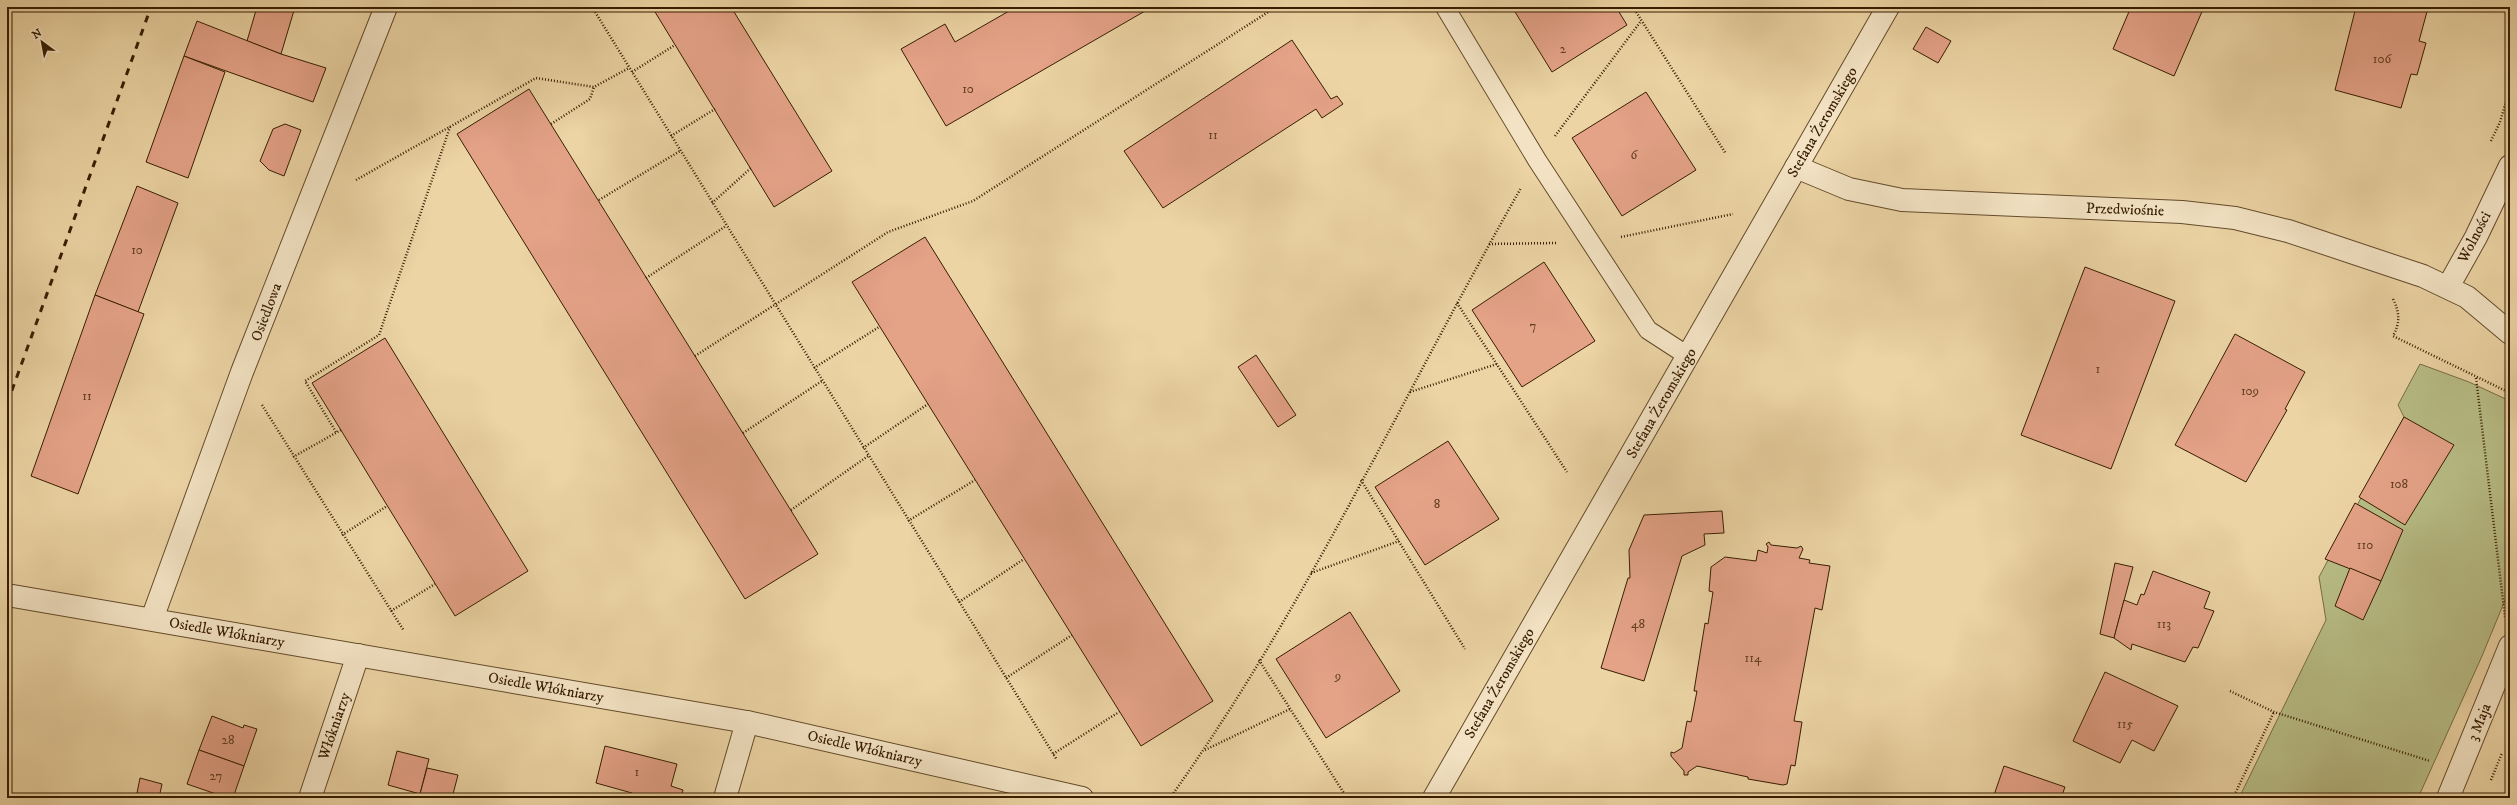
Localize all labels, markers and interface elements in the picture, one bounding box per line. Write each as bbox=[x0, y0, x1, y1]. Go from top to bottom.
north arrow bbox=[22, 22, 62, 62]
text: N bbox=[30, 26, 45, 43]
house number: 2 bbox=[1560, 41, 1567, 57]
house number: 106 bbox=[2373, 51, 2392, 67]
street label: Stefana Żeromskiego bbox=[1783, 64, 1862, 181]
house number: 10 bbox=[962, 81, 974, 97]
house number: 11 bbox=[1208, 127, 1218, 143]
house number: 6 bbox=[1631, 147, 1639, 163]
street label: Przedwiośnie bbox=[2086, 199, 2164, 220]
street label: Wolności bbox=[2453, 208, 2495, 267]
house number: 10 bbox=[131, 242, 143, 258]
street label: Osiedlowa bbox=[247, 280, 286, 344]
house number: 7 bbox=[1530, 318, 1537, 334]
street label: Stefana Żeromskiego bbox=[1622, 345, 1701, 462]
house number: 1 bbox=[2096, 361, 2101, 377]
house number: 109 bbox=[2241, 383, 2259, 399]
house number: 11 bbox=[82, 388, 92, 404]
house number: 108 bbox=[2390, 476, 2408, 492]
house number: 8 bbox=[1434, 496, 1440, 512]
house number: 110 bbox=[2357, 537, 2373, 553]
street label: Osiedle Włókniarzy bbox=[168, 613, 287, 652]
house number: 48 bbox=[1631, 616, 1645, 632]
house number: 113 bbox=[2157, 616, 2171, 632]
street label: Stefana Żeromskiego bbox=[1460, 625, 1539, 742]
house number: 114 bbox=[1744, 650, 1762, 666]
street label: Osiedle Włókniarzy bbox=[487, 668, 606, 707]
house number: 9 bbox=[1334, 668, 1341, 684]
street label: Włókniarzy bbox=[314, 689, 355, 763]
street label: 3 Maja bbox=[2463, 700, 2496, 744]
house number: 115 bbox=[2117, 716, 2133, 732]
street label: Osiedle Włókniarzy bbox=[806, 726, 925, 771]
house number: 28 bbox=[222, 732, 234, 748]
house number: 1 bbox=[635, 764, 640, 780]
house number: 27 bbox=[210, 768, 223, 784]

